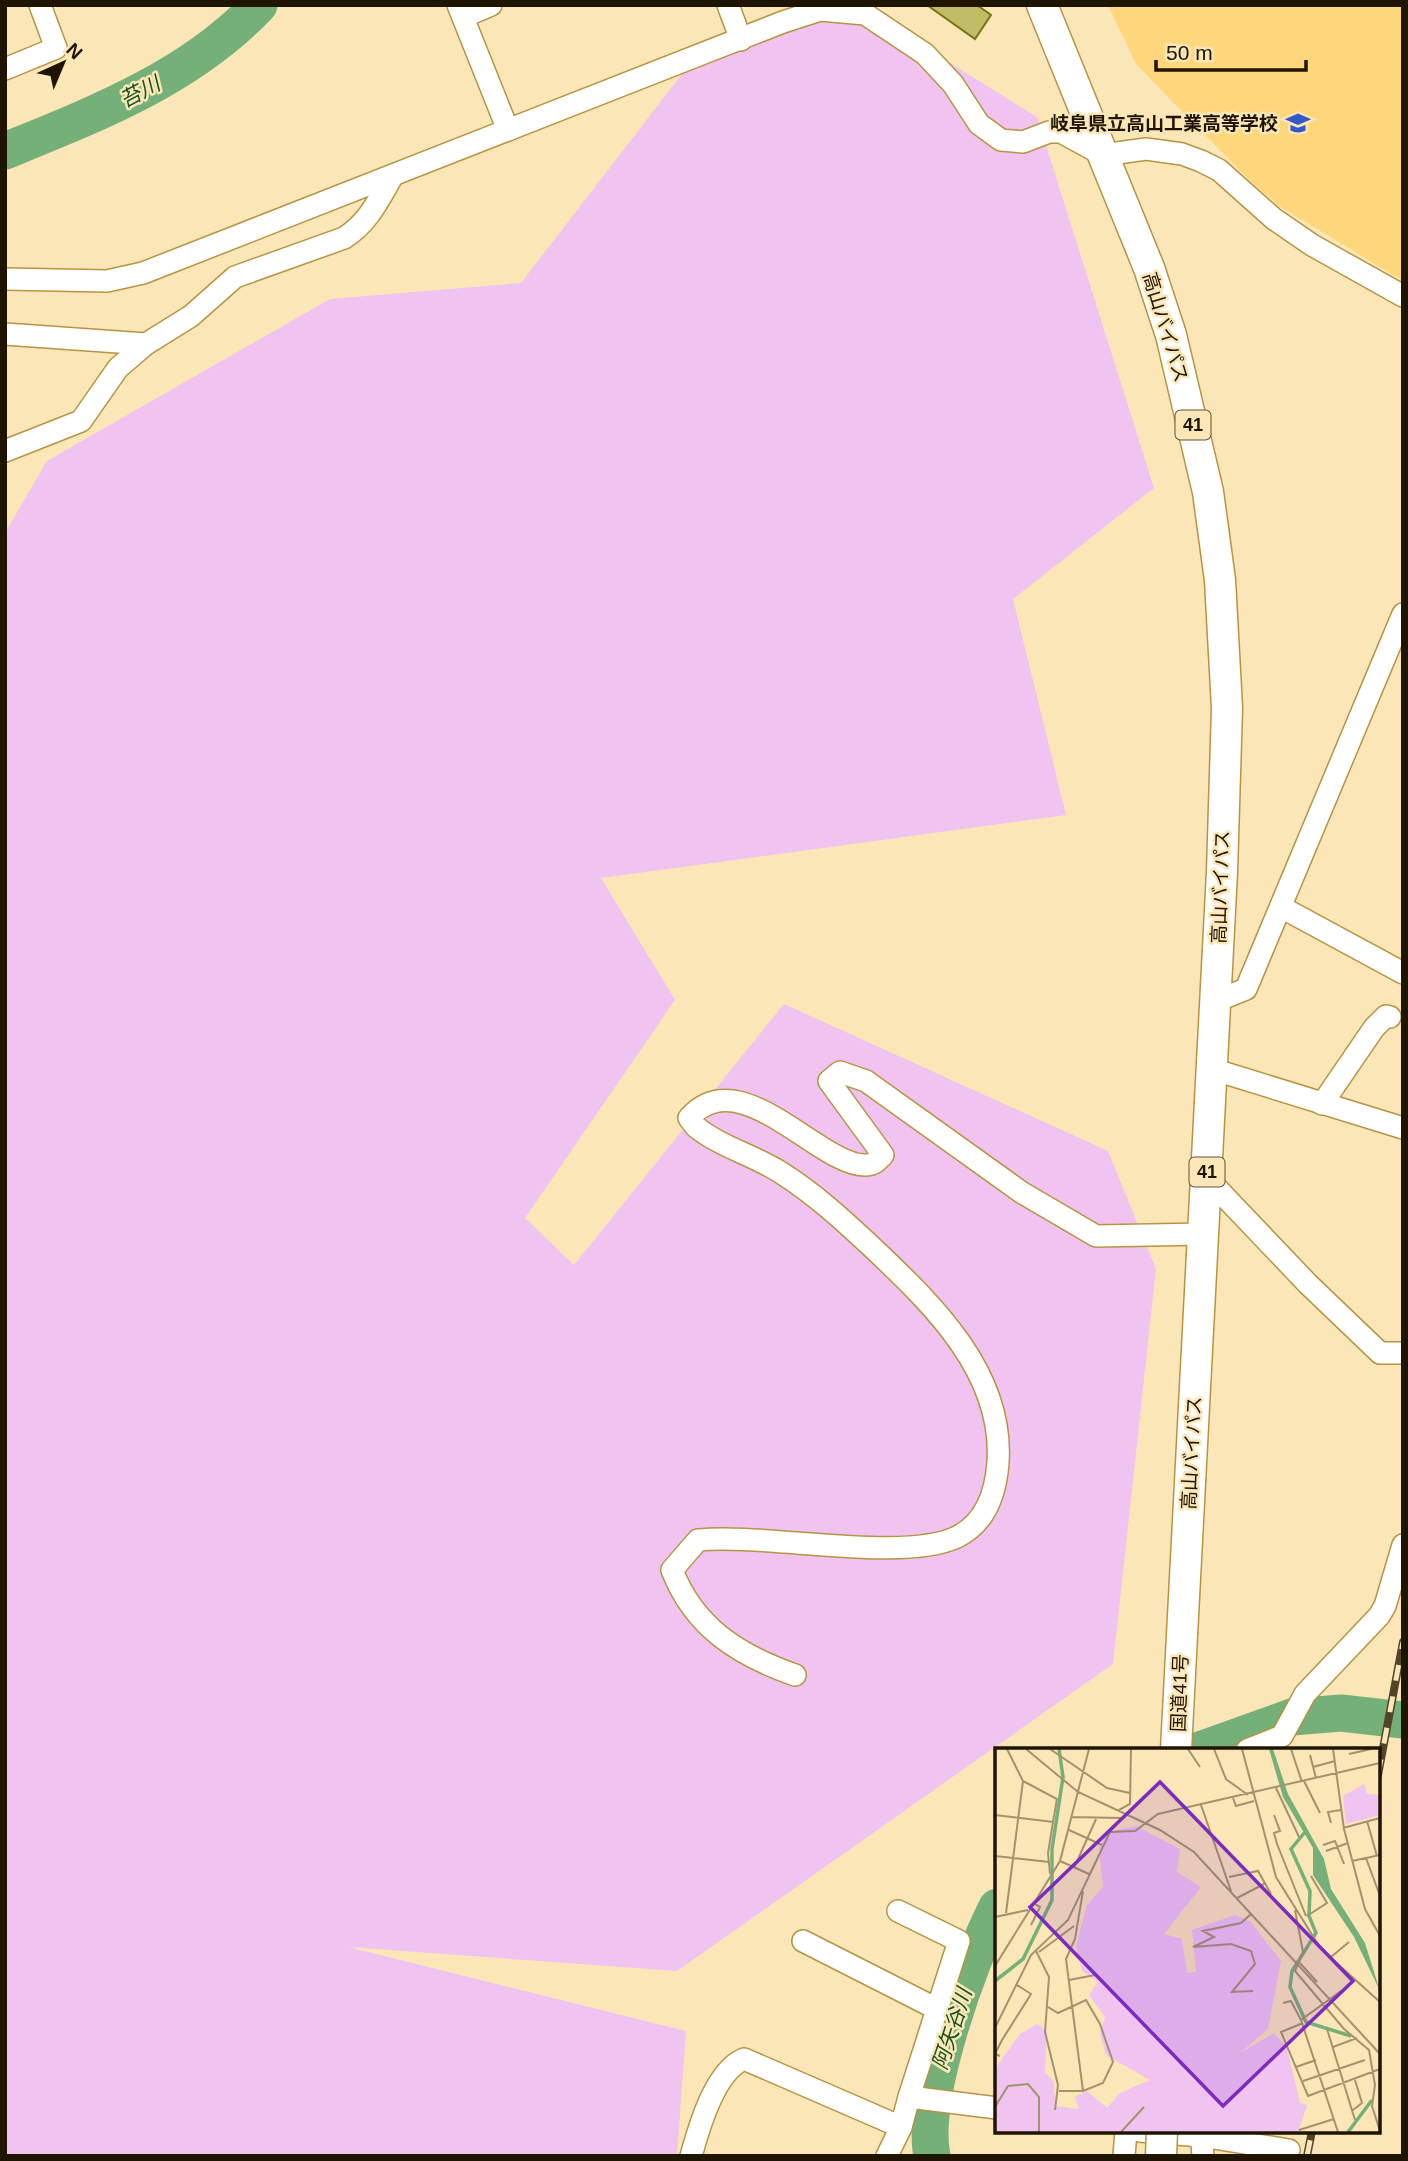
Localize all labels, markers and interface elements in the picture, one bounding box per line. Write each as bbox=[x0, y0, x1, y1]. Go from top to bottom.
north arrow bbox=[28, 28, 98, 98]
scale bar bbox=[1156, 28, 1306, 72]
text: N bbox=[62, 39, 87, 63]
text: 50 m bbox=[1166, 41, 1213, 64]
water label: 苔川 bbox=[116, 71, 165, 112]
school or university icon: 岐阜県立高山工業高等学校 bbox=[1284, 109, 1312, 137]
place label: 岐阜県立高山工業高等学校 bbox=[1050, 113, 1278, 134]
street label: 高山バイパス bbox=[1139, 270, 1192, 385]
road number: 41 bbox=[1176, 410, 1210, 440]
street label: 高山バイパス bbox=[1208, 830, 1233, 944]
road number: 41 bbox=[1190, 1157, 1224, 1186]
street label: 高山バイパス bbox=[1178, 1396, 1205, 1510]
street label: 国道41号 bbox=[1168, 1654, 1191, 1732]
inset map bbox=[995, 1748, 1380, 2133]
water label: 阿矢谷川 bbox=[928, 1983, 976, 2072]

